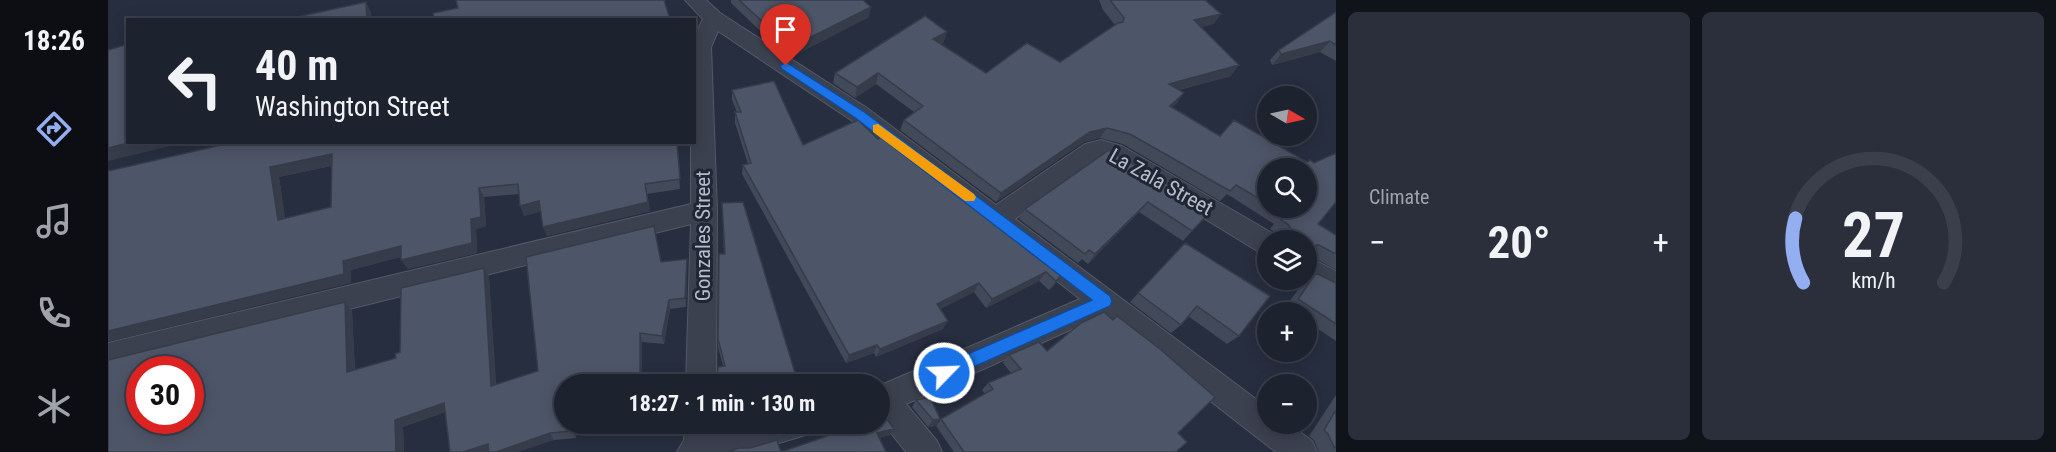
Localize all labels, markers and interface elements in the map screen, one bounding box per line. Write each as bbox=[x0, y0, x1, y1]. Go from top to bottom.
pin bbox=[760, 4, 811, 66]
icon: arrive bbox=[769, 13, 802, 46]
text: 18:26 bbox=[23, 25, 85, 57]
text: 40 m bbox=[255, 41, 338, 90]
icon: left bbox=[156, 42, 234, 120]
north arrow bbox=[1257, 86, 1317, 146]
map controls bbox=[1257, 86, 1317, 434]
text: Washington Street bbox=[255, 91, 450, 123]
icon: directions bbox=[33, 108, 75, 150]
street label: La Zala Street bbox=[1105, 144, 1217, 220]
button: search bbox=[1257, 158, 1317, 218]
street label: Gonzales Street bbox=[691, 171, 715, 301]
text: Climate bbox=[1369, 185, 1429, 209]
text: 27 bbox=[1841, 199, 1905, 272]
icon: music bbox=[33, 200, 75, 242]
text: 20° bbox=[1488, 216, 1551, 269]
text: − bbox=[1369, 223, 1386, 262]
text: + bbox=[1653, 223, 1669, 262]
button: layers bbox=[1257, 230, 1317, 290]
text: km/h bbox=[1851, 268, 1895, 293]
icon: phone bbox=[33, 292, 75, 334]
button: + bbox=[1257, 302, 1317, 362]
position arrow bbox=[912, 341, 976, 405]
speed limit sign: 30 bbox=[126, 356, 204, 434]
button: − bbox=[1257, 374, 1317, 434]
icon: climate bbox=[33, 385, 75, 427]
text: 18:27 · 1 min · 130 m bbox=[629, 391, 815, 416]

